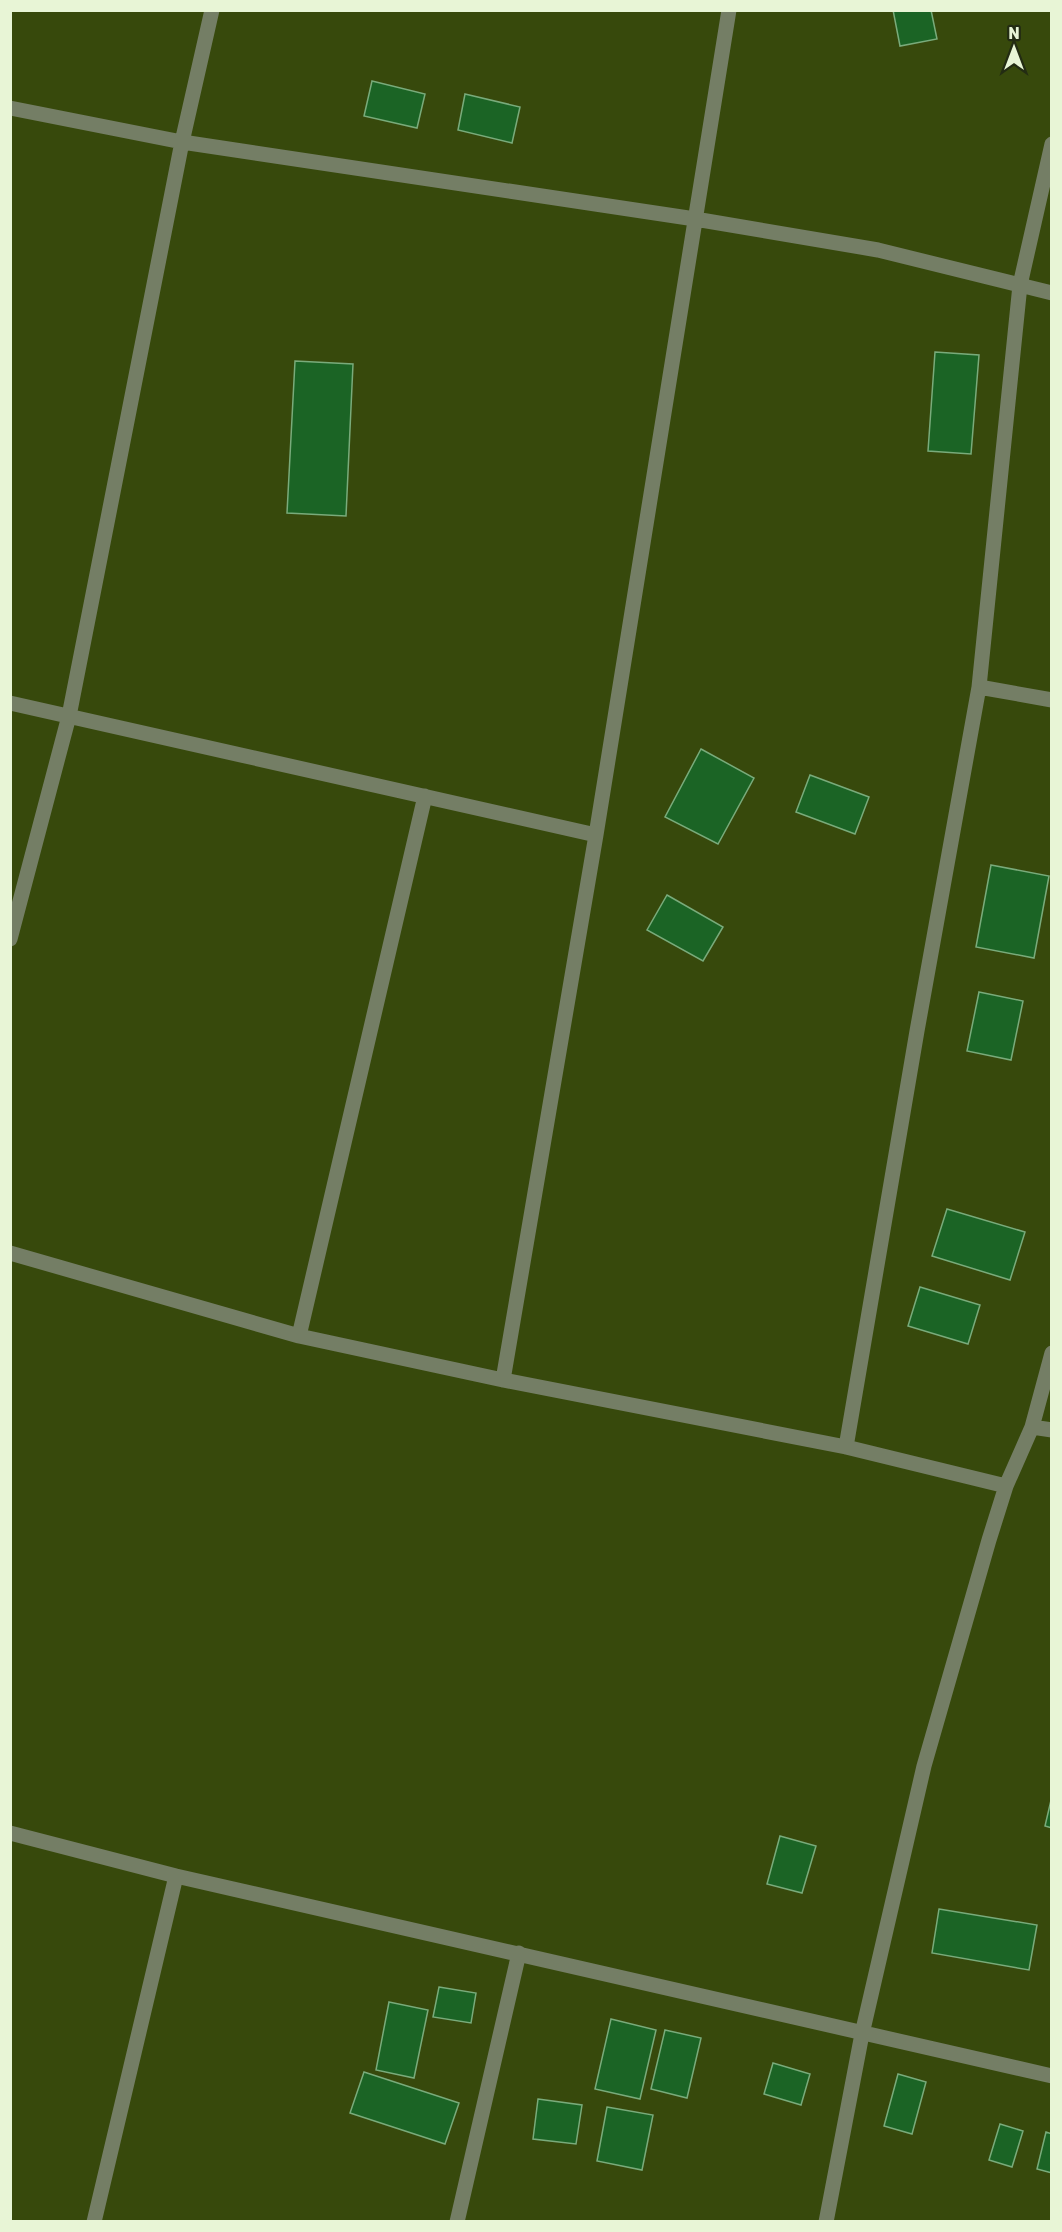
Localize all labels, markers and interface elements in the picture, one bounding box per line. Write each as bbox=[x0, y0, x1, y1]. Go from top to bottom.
north arrow bbox=[984, 18, 1044, 78]
text: N bbox=[1008, 24, 1020, 43]

